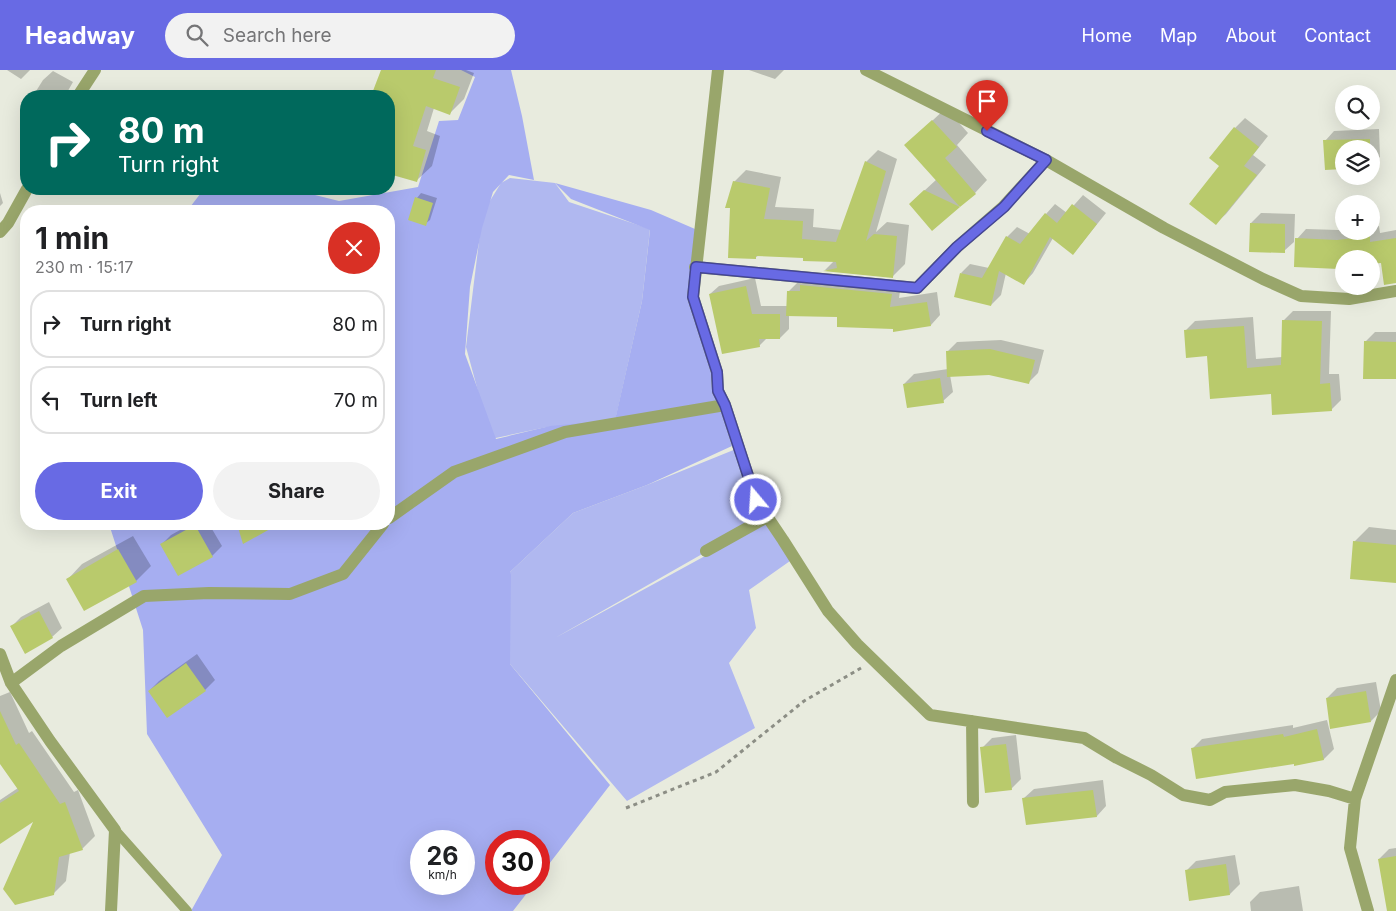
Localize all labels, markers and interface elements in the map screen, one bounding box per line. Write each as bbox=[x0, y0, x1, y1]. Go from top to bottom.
search box bbox=[165, 13, 515, 58]
text: Headway bbox=[25, 21, 135, 50]
icon: search bbox=[183, 21, 211, 49]
text: Search here bbox=[223, 24, 331, 47]
text: Home bbox=[1082, 25, 1132, 46]
text: Map bbox=[1160, 25, 1197, 46]
text: About bbox=[1225, 25, 1276, 46]
text: Contact bbox=[1304, 25, 1371, 46]
pin bbox=[966, 80, 1008, 131]
map controls bbox=[1335, 85, 1380, 295]
button: search bbox=[1335, 85, 1380, 130]
icon: arrive bbox=[973, 87, 1001, 115]
text: 80 m bbox=[118, 109, 205, 151]
icon: right bbox=[35, 110, 100, 175]
button: layers bbox=[1335, 140, 1380, 185]
text: Turn right bbox=[118, 151, 219, 177]
button: + bbox=[1335, 195, 1380, 240]
text: 1 min bbox=[35, 220, 109, 256]
button: close bbox=[328, 222, 380, 274]
button: − bbox=[1335, 250, 1380, 295]
text: 230 m · 15:17 bbox=[35, 257, 133, 277]
icon: right bbox=[37, 310, 65, 338]
text: Turn right bbox=[80, 313, 171, 336]
text: 80 m bbox=[332, 313, 378, 336]
icon: left bbox=[37, 386, 65, 414]
text: Turn left bbox=[80, 389, 158, 412]
text: 70 m bbox=[334, 389, 378, 412]
button: Exit bbox=[35, 462, 203, 520]
button: Share bbox=[213, 462, 380, 520]
position arrow bbox=[729, 473, 781, 525]
speed limit sign: 30 bbox=[485, 830, 550, 895]
text: 26 bbox=[427, 841, 458, 871]
text: km/h bbox=[428, 867, 457, 882]

